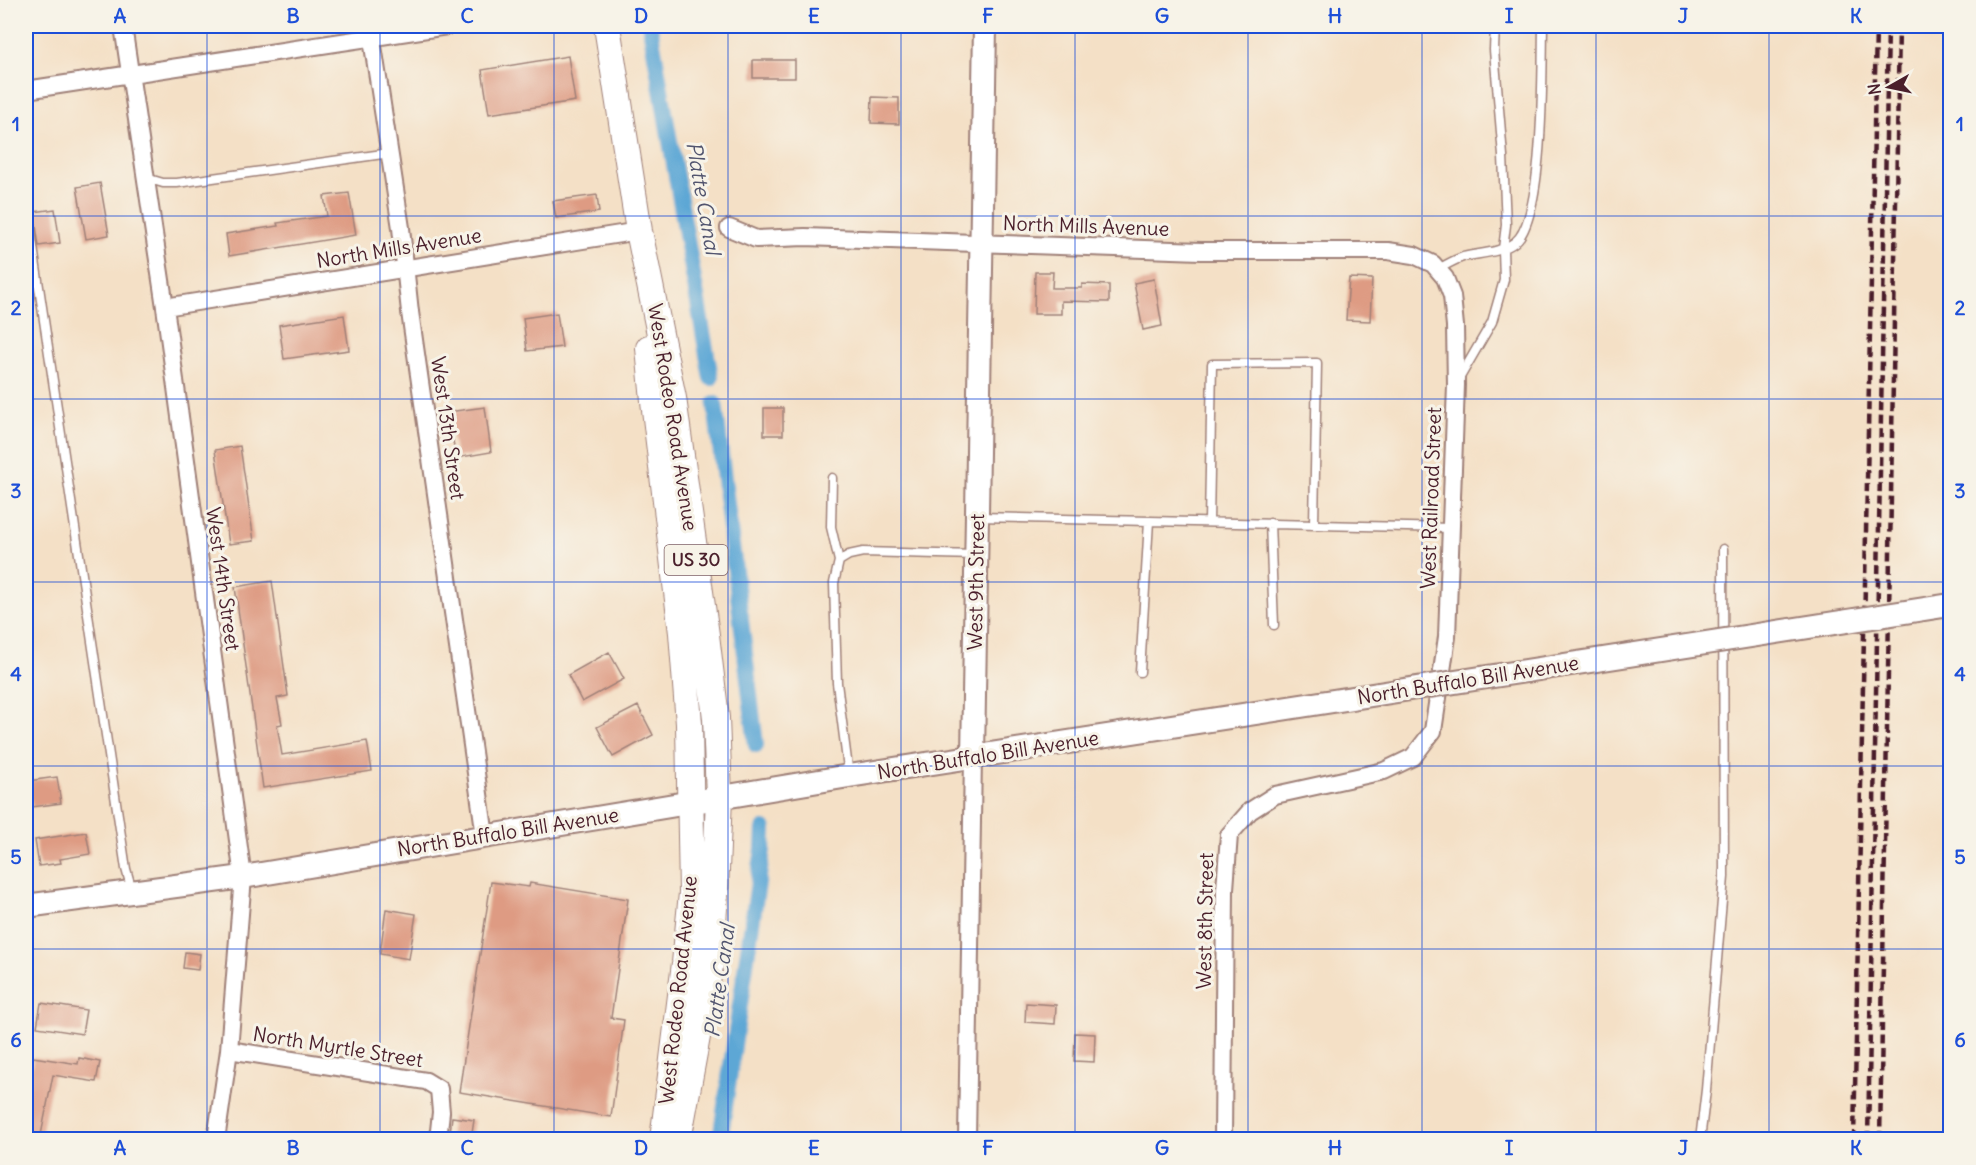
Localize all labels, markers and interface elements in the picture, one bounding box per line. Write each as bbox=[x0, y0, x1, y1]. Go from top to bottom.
text: A bbox=[114, 3, 127, 28]
text: B bbox=[286, 3, 300, 28]
text: C bbox=[460, 3, 474, 28]
text: D bbox=[634, 3, 648, 28]
text: E bbox=[808, 3, 820, 28]
text: F bbox=[982, 3, 994, 28]
text: G bbox=[1155, 3, 1169, 28]
text: H bbox=[1328, 3, 1342, 28]
text: I bbox=[1505, 3, 1514, 28]
text: J bbox=[1678, 3, 1689, 28]
text: K bbox=[1850, 3, 1863, 28]
north arrow bbox=[1859, 57, 1919, 117]
text: N bbox=[1863, 82, 1885, 96]
text: 1 bbox=[12, 111, 20, 136]
text: 1 bbox=[1956, 111, 1964, 136]
water label: Platte Canal bbox=[680, 139, 727, 260]
street label: North Mills Avenue bbox=[1002, 210, 1170, 241]
street label: North Mills Avenue bbox=[315, 222, 483, 273]
text: 2 bbox=[11, 295, 22, 320]
text: 2 bbox=[1955, 295, 1966, 320]
street label: West Rodeo Road Avenue bbox=[643, 301, 704, 532]
street label: West 13th Street bbox=[426, 355, 471, 501]
street label: West Railroad Street bbox=[1415, 406, 1446, 590]
text: 3 bbox=[10, 478, 22, 503]
text: 3 bbox=[1954, 478, 1966, 503]
street label: West 14th Street bbox=[201, 506, 246, 653]
street label: West 9th Street bbox=[962, 513, 989, 651]
road number: US 30 bbox=[664, 545, 728, 575]
street label: North Buffalo Bill Avenue bbox=[1355, 650, 1580, 709]
text: 4 bbox=[10, 661, 22, 686]
text: 4 bbox=[1954, 661, 1966, 686]
street label: North Buffalo Bill Avenue bbox=[875, 725, 1100, 784]
street label: North Buffalo Bill Avenue bbox=[395, 802, 620, 861]
text: 5 bbox=[10, 844, 22, 869]
text: 5 bbox=[1954, 844, 1966, 869]
street label: West 8th Street bbox=[1191, 852, 1218, 990]
street label: West Rodeo Road Avenue bbox=[653, 874, 702, 1106]
water label: Platte Canal bbox=[698, 919, 741, 1039]
street label: North Myrtle Street bbox=[251, 1021, 425, 1072]
text: 6 bbox=[10, 1027, 22, 1052]
text: 6 bbox=[1954, 1027, 1966, 1052]
text: A bbox=[114, 1135, 127, 1160]
text: B bbox=[286, 1135, 300, 1160]
text: C bbox=[460, 1135, 474, 1160]
text: D bbox=[634, 1135, 648, 1160]
text: E bbox=[808, 1135, 820, 1160]
text: F bbox=[982, 1135, 994, 1160]
text: G bbox=[1155, 1135, 1169, 1160]
text: H bbox=[1328, 1135, 1342, 1160]
text: I bbox=[1505, 1135, 1514, 1160]
text: J bbox=[1678, 1135, 1689, 1160]
text: K bbox=[1850, 1135, 1863, 1160]

